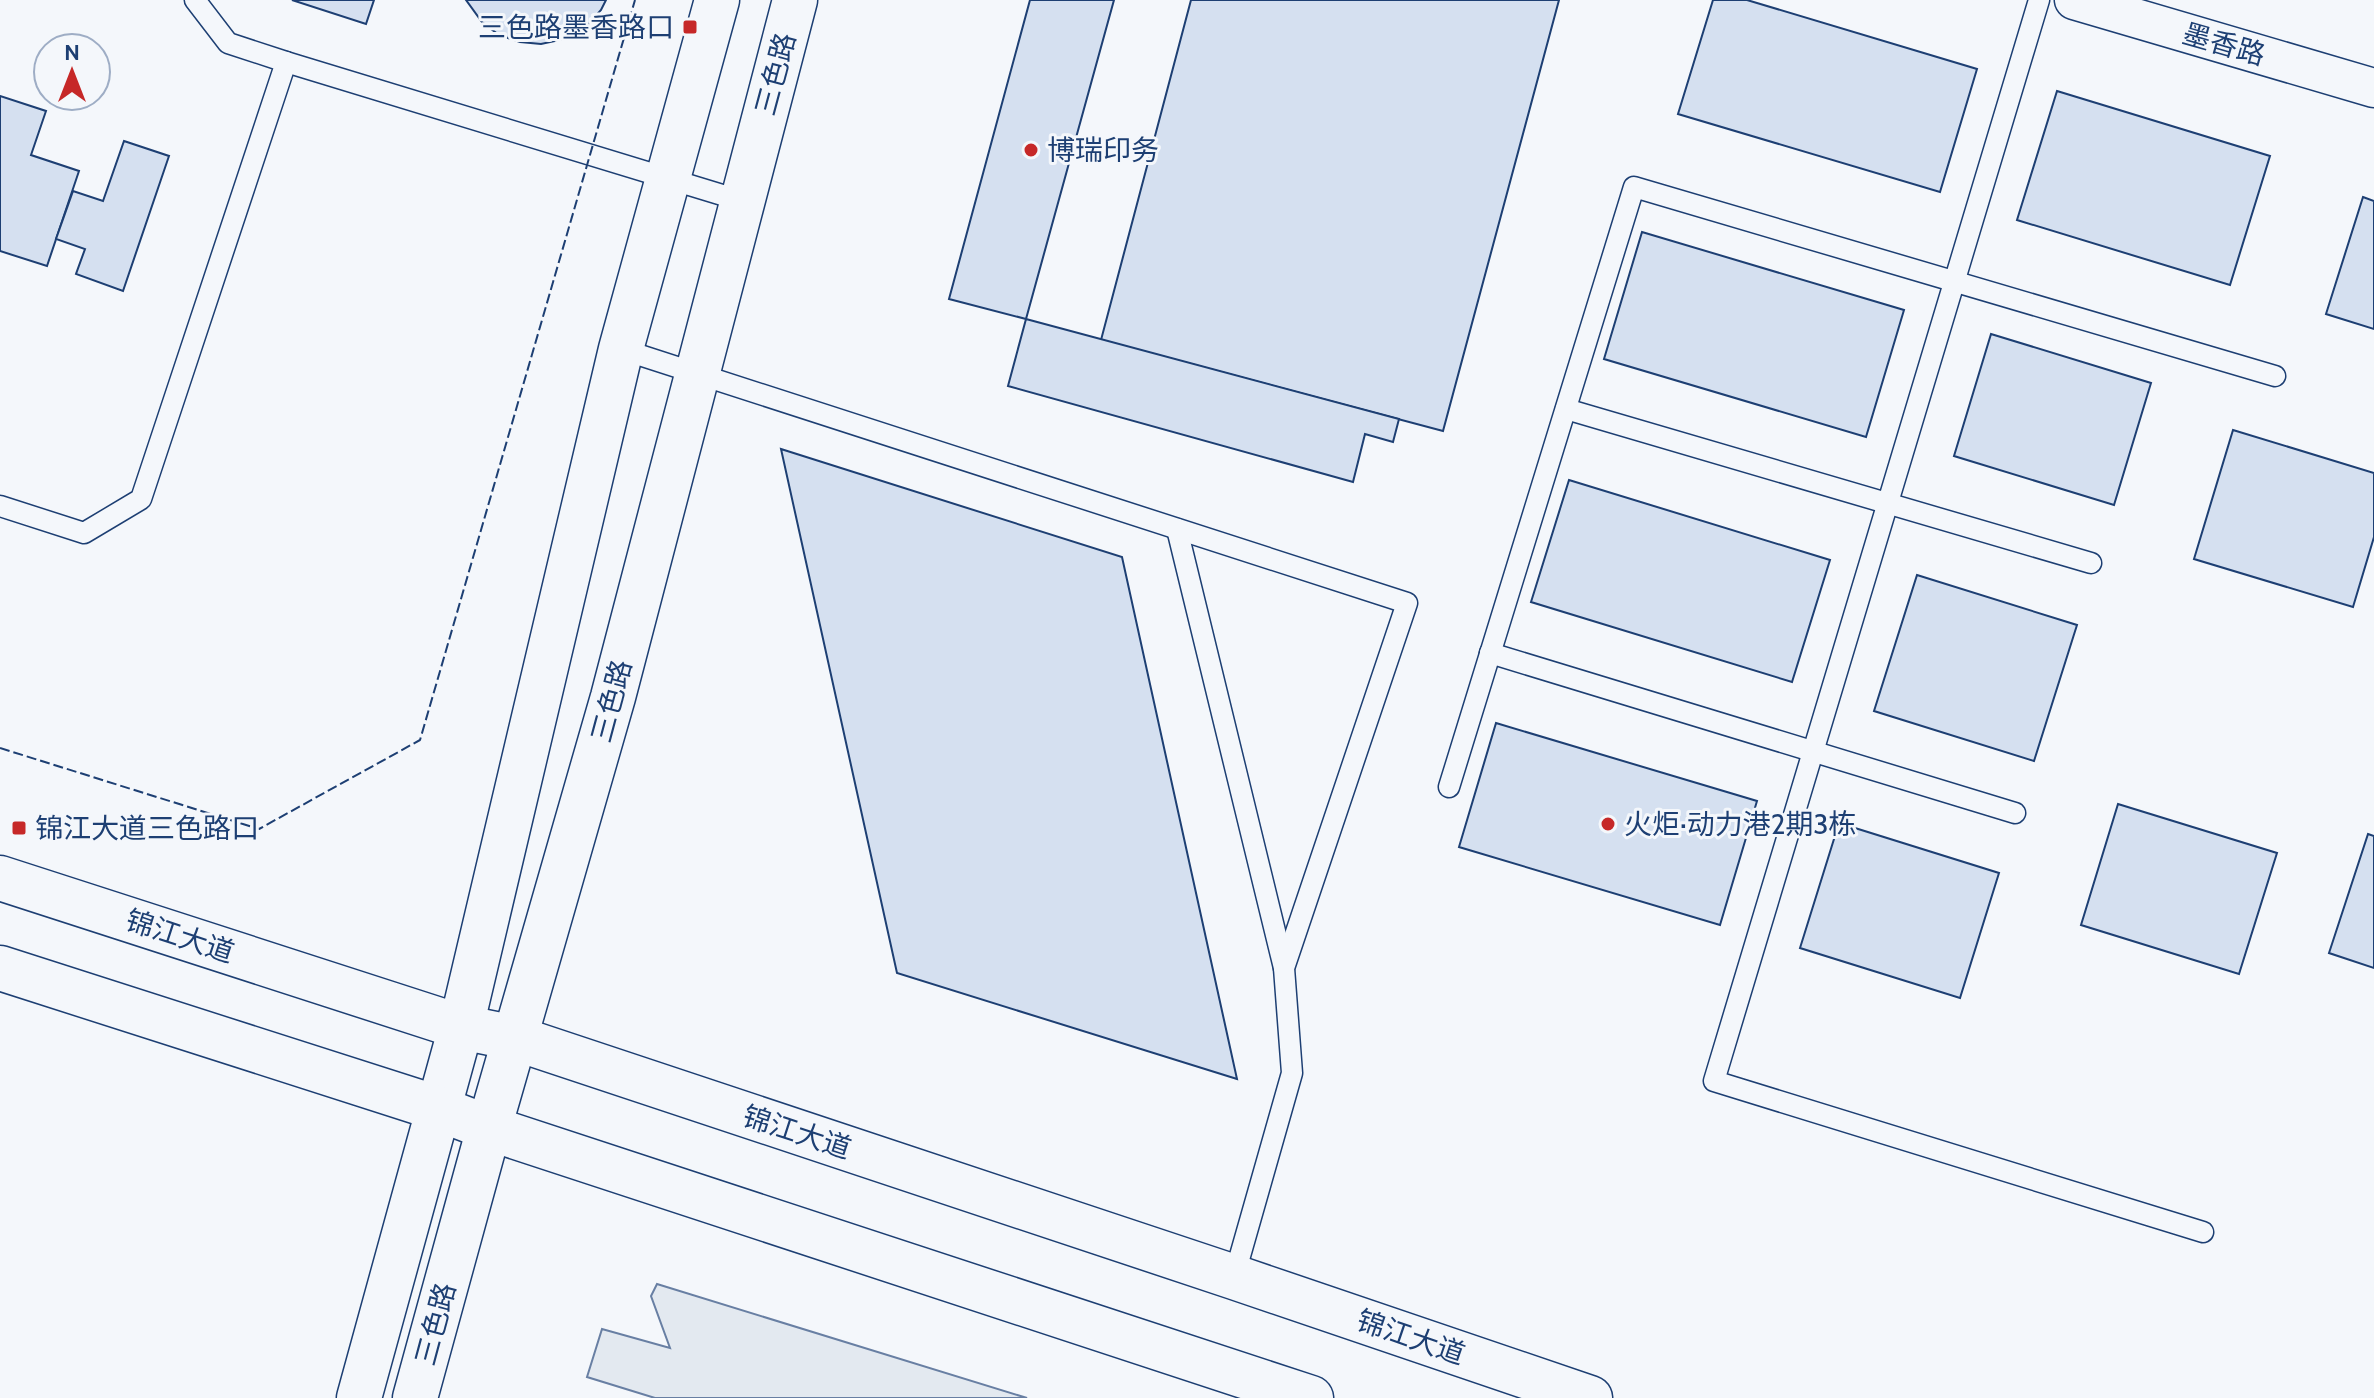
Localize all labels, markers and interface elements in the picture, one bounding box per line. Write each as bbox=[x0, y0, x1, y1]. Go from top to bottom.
place label: 三色路墨香路口 bbox=[478, 10, 674, 44]
street label: 墨香路 bbox=[2179, 16, 2269, 72]
marker: 三色路墨香路口 bbox=[681, 18, 699, 36]
street label: 三色路 bbox=[748, 29, 802, 119]
north arrow bbox=[32, 32, 112, 112]
text: N bbox=[64, 39, 80, 66]
place label: 博瑞印务 bbox=[1047, 133, 1159, 167]
marker: 博瑞印务 bbox=[1022, 141, 1040, 159]
street label: 三色路 bbox=[584, 656, 638, 746]
place label: 火炬·动力港2期3栋 bbox=[1624, 807, 1857, 841]
place label: 锦江大道三色路口 bbox=[35, 811, 259, 845]
marker: 火炬·动力港2期3栋 bbox=[1599, 815, 1617, 833]
marker: 锦江大道三色路口 bbox=[10, 819, 28, 837]
street label: 锦江大道 bbox=[121, 903, 239, 969]
street label: 锦江大道 bbox=[738, 1099, 856, 1165]
street label: 三色路 bbox=[408, 1279, 462, 1369]
street label: 锦江大道 bbox=[1353, 1303, 1469, 1371]

